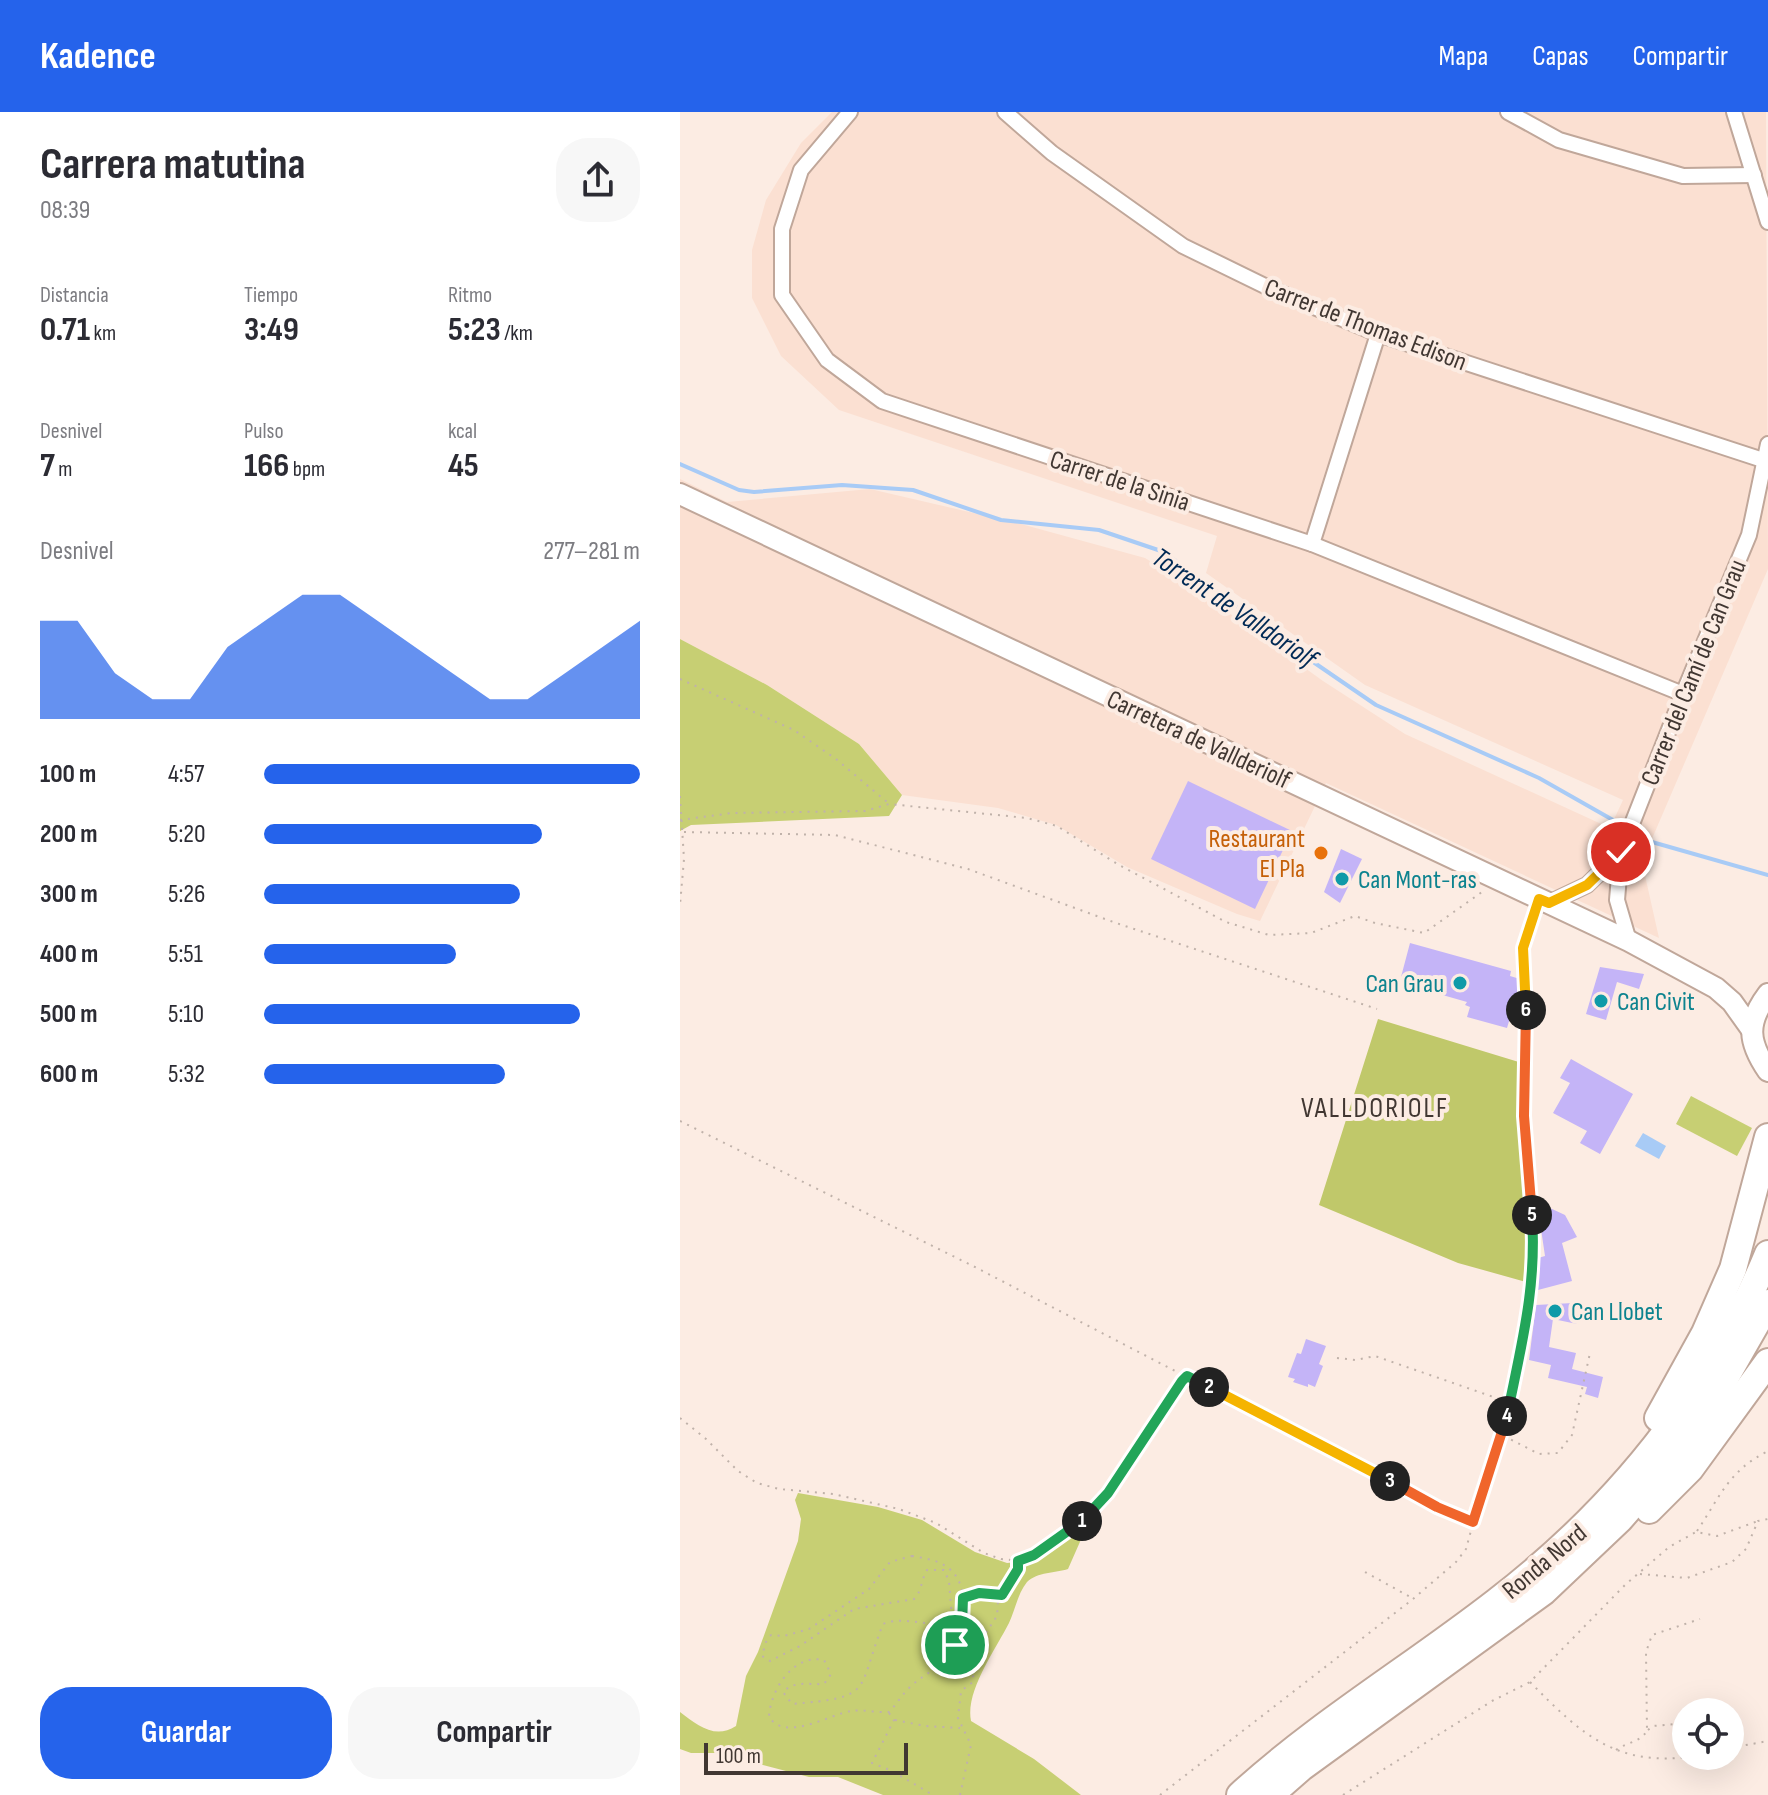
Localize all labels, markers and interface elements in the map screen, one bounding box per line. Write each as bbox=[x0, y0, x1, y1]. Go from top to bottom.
text: Kadence bbox=[40, 34, 156, 79]
text: Mapa bbox=[1439, 40, 1488, 73]
text: Capas bbox=[1532, 40, 1589, 73]
text: Compartir bbox=[1633, 40, 1728, 73]
text: Carrera matutina bbox=[40, 138, 305, 191]
button: share bbox=[556, 138, 640, 222]
text: 08:39 bbox=[40, 195, 90, 226]
street label: Carrer de Thomas Edison bbox=[1260, 273, 1471, 378]
text: Distancia bbox=[40, 282, 109, 309]
text: Tiempo bbox=[244, 282, 298, 309]
text: Ritmo bbox=[448, 282, 492, 309]
text: 0.71 bbox=[40, 309, 90, 350]
text: 3:49 bbox=[244, 309, 299, 350]
text: 5:23 bbox=[448, 309, 501, 350]
text: km bbox=[90, 320, 116, 347]
text: /km bbox=[501, 320, 533, 347]
text: Desnivel bbox=[40, 418, 102, 445]
text: Pulso bbox=[244, 418, 284, 445]
text: kcal bbox=[448, 418, 477, 445]
street label: Carrer de la Sinia bbox=[1046, 444, 1193, 519]
text: 7 bbox=[40, 445, 55, 486]
text: 166 bbox=[244, 445, 289, 486]
text: 45 bbox=[448, 445, 479, 486]
text: m bbox=[55, 456, 72, 483]
text: bpm bbox=[289, 456, 325, 483]
text: Desnivel bbox=[40, 536, 114, 567]
text: 277–281 m bbox=[543, 536, 640, 567]
water label: Torrent de Valldoriolf bbox=[1146, 541, 1325, 677]
street label: Carrer del Camí de Can Grau bbox=[1635, 555, 1754, 790]
street label: Carretera de Vallderiolf bbox=[1102, 684, 1296, 797]
text: 100 m bbox=[40, 759, 96, 790]
text: 4:57 bbox=[168, 759, 205, 790]
pin bbox=[1587, 818, 1655, 886]
text: 200 m bbox=[40, 819, 97, 850]
text: 5:20 bbox=[168, 819, 206, 850]
place label: Restaurant El Pla bbox=[1209, 824, 1305, 885]
icon: check bbox=[1599, 830, 1643, 874]
marker: Restaurant El Pla bbox=[1312, 844, 1330, 862]
place label: Can Mont-ras bbox=[1358, 865, 1477, 896]
marker: Can Mont-ras bbox=[1333, 870, 1351, 888]
text: 300 m bbox=[40, 879, 98, 910]
text: 5:26 bbox=[168, 879, 205, 910]
text: 400 m bbox=[40, 939, 98, 970]
text: 5:51 bbox=[168, 939, 203, 970]
place label: Can Grau bbox=[1366, 969, 1444, 1000]
marker: Can Grau bbox=[1451, 974, 1469, 992]
place label: Can Civit bbox=[1617, 987, 1695, 1018]
pin: 6 bbox=[1506, 990, 1546, 1030]
marker: Can Civit bbox=[1592, 992, 1610, 1010]
text: 6 bbox=[1521, 996, 1531, 1023]
text: 500 m bbox=[40, 999, 97, 1030]
text: 5:10 bbox=[168, 999, 204, 1030]
text: 600 m bbox=[40, 1059, 98, 1090]
text: 5:32 bbox=[168, 1059, 205, 1090]
district label: VALLDORIOLF bbox=[1301, 1092, 1449, 1125]
pin: 5 bbox=[1512, 1195, 1552, 1235]
text: 5 bbox=[1527, 1201, 1537, 1228]
place label: Can Llobet bbox=[1571, 1297, 1663, 1328]
marker: Can Llobet bbox=[1546, 1302, 1564, 1320]
pin: 2 bbox=[1189, 1367, 1229, 1407]
text: 2 bbox=[1204, 1373, 1214, 1400]
pin: 4 bbox=[1487, 1396, 1527, 1436]
text: 4 bbox=[1502, 1402, 1512, 1429]
pin: 3 bbox=[1370, 1461, 1410, 1501]
text: 3 bbox=[1385, 1467, 1395, 1494]
pin: 1 bbox=[1062, 1501, 1102, 1541]
text: 1 bbox=[1078, 1507, 1086, 1534]
street label: Ronda Nord bbox=[1496, 1518, 1593, 1606]
pin bbox=[921, 1611, 989, 1679]
icon: arrive bbox=[933, 1623, 977, 1667]
button: Guardar bbox=[40, 1687, 332, 1779]
button: Compartir bbox=[348, 1687, 640, 1779]
map controls bbox=[1672, 1698, 1744, 1770]
button: locate bbox=[1672, 1698, 1744, 1770]
scale bar bbox=[704, 1739, 908, 1775]
text: 100 m bbox=[716, 1743, 761, 1770]

